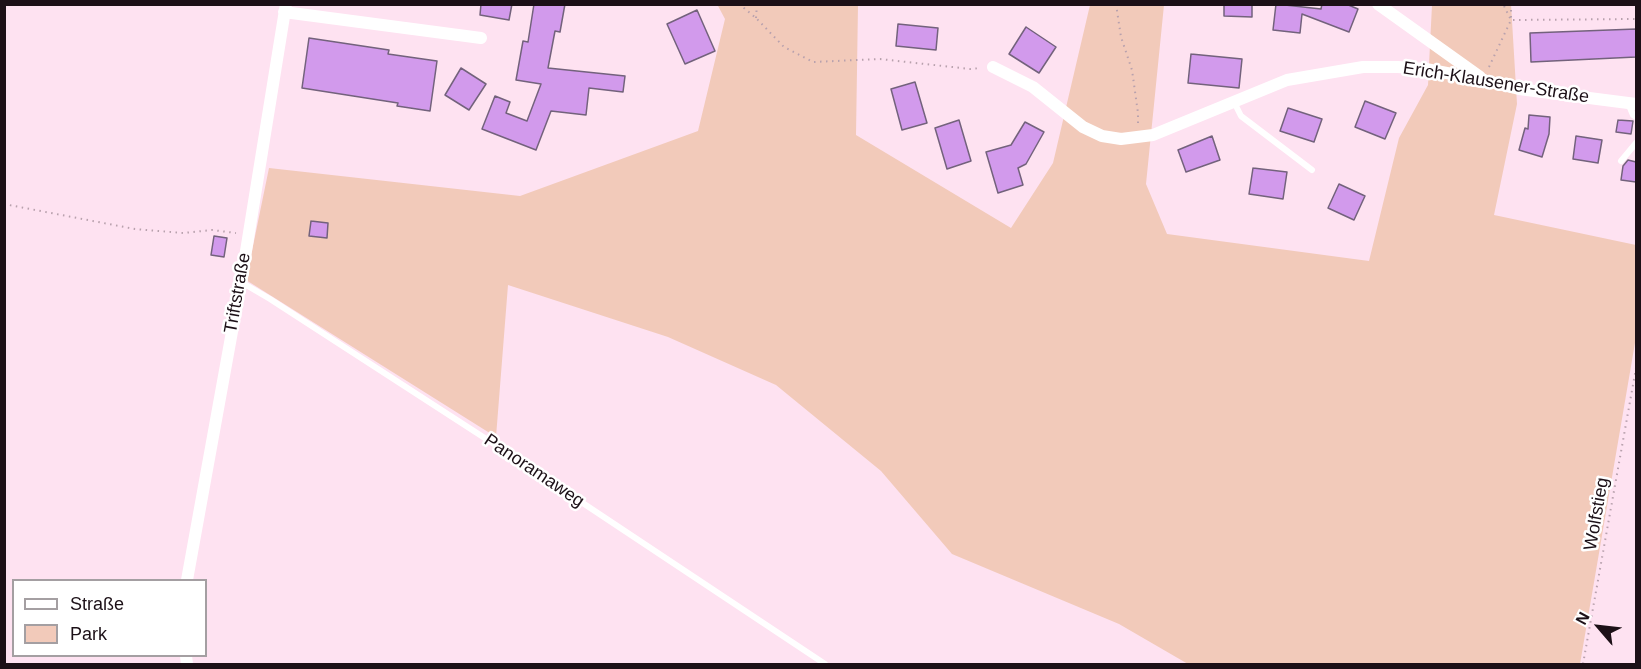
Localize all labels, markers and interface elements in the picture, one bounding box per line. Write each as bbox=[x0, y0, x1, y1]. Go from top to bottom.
street label: Erich-Klausener-Straße bbox=[1401, 58, 1591, 108]
street label: Triftstraße bbox=[220, 251, 256, 335]
street label: Panoramaweg bbox=[480, 430, 588, 512]
street label: Wolfstieg bbox=[1580, 476, 1614, 552]
legend bbox=[12, 579, 207, 657]
text: Straße bbox=[70, 594, 124, 614]
north arrow bbox=[1569, 597, 1629, 657]
text: N bbox=[1572, 609, 1593, 627]
text: Park bbox=[70, 624, 107, 644]

